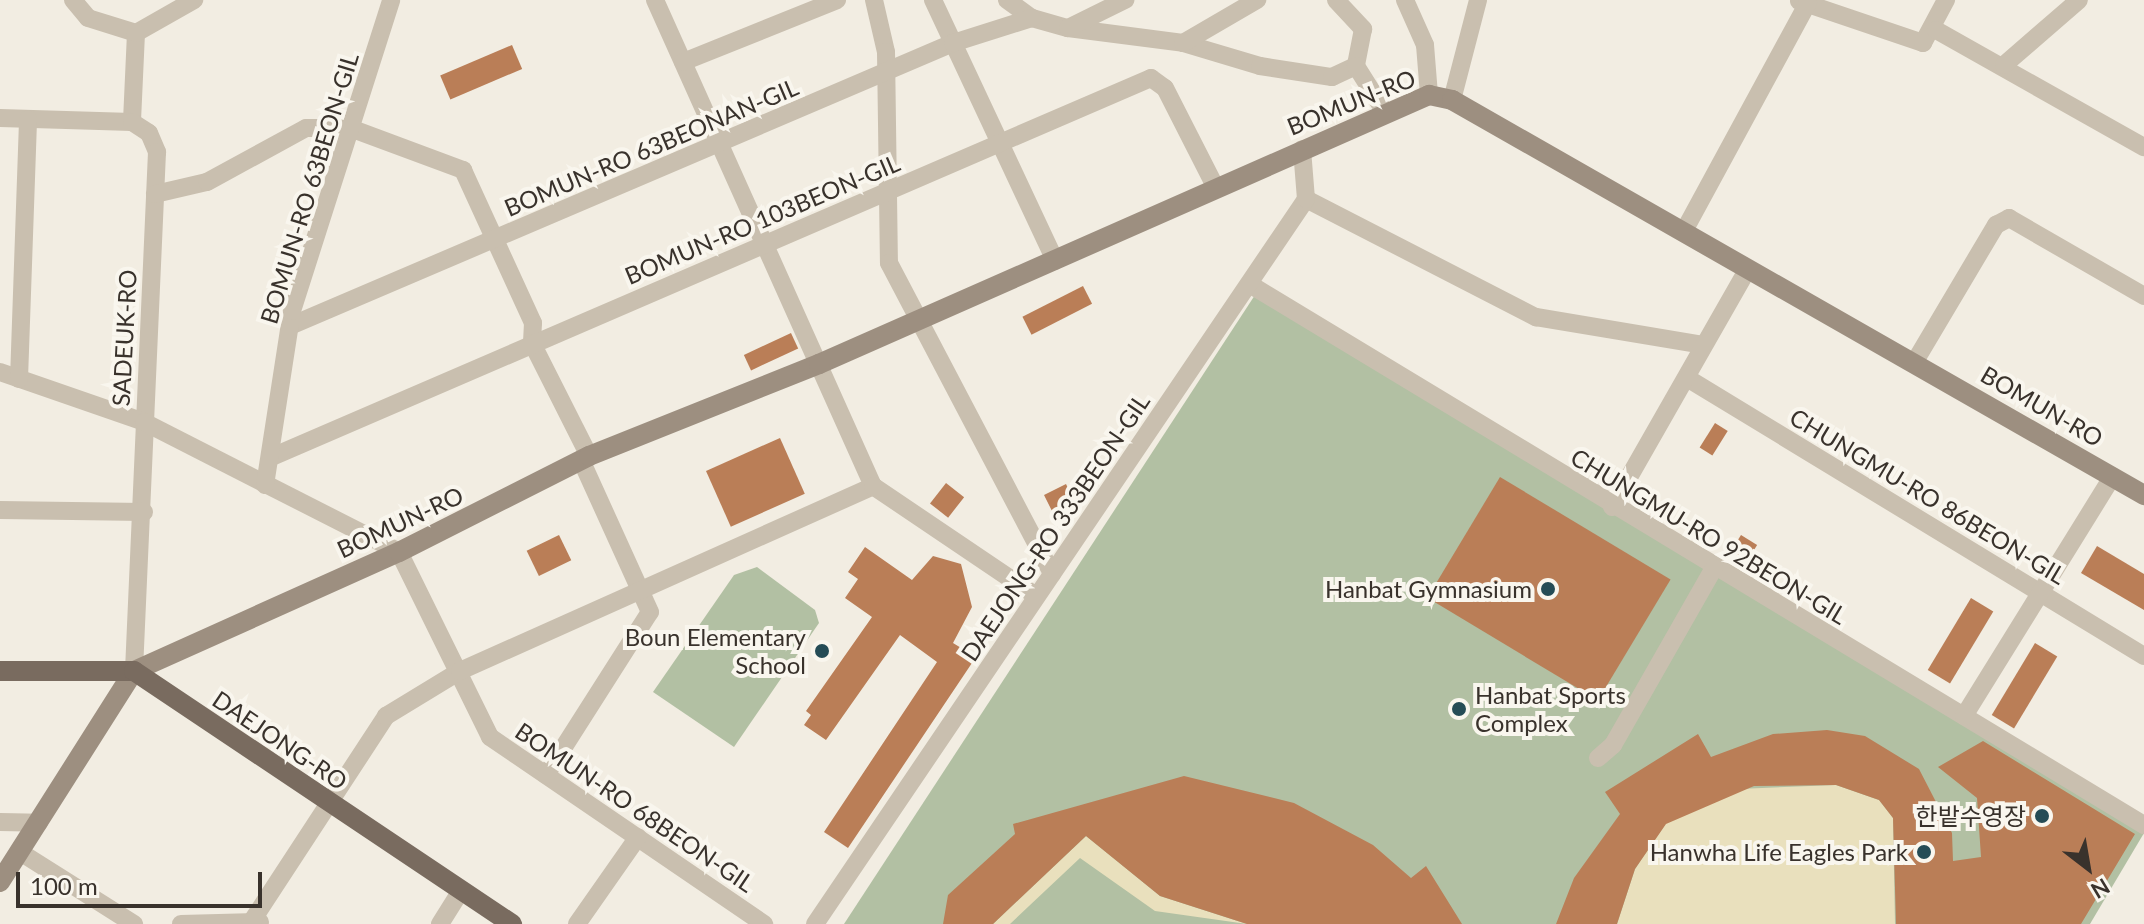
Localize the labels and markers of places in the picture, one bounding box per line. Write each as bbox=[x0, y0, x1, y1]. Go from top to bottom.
place label: Hanbat Gymnasium bbox=[1325, 575, 1532, 603]
marker: Hanbat Gymnasium bbox=[1539, 580, 1557, 598]
place label: Boun Elementary School bbox=[625, 623, 806, 679]
marker: Boun Elementary School bbox=[813, 642, 831, 660]
place label: Hanbat Sports Complex bbox=[1475, 681, 1626, 737]
marker: Hanbat Sports Complex bbox=[1450, 700, 1468, 718]
place label: 한밭수영장 bbox=[1916, 802, 2026, 830]
marker: 한밭수영장 bbox=[2033, 807, 2051, 825]
place label: Hanwha Life Eagles Park bbox=[1650, 838, 1908, 866]
marker: Hanwha Life Eagles Park bbox=[1915, 843, 1933, 861]

